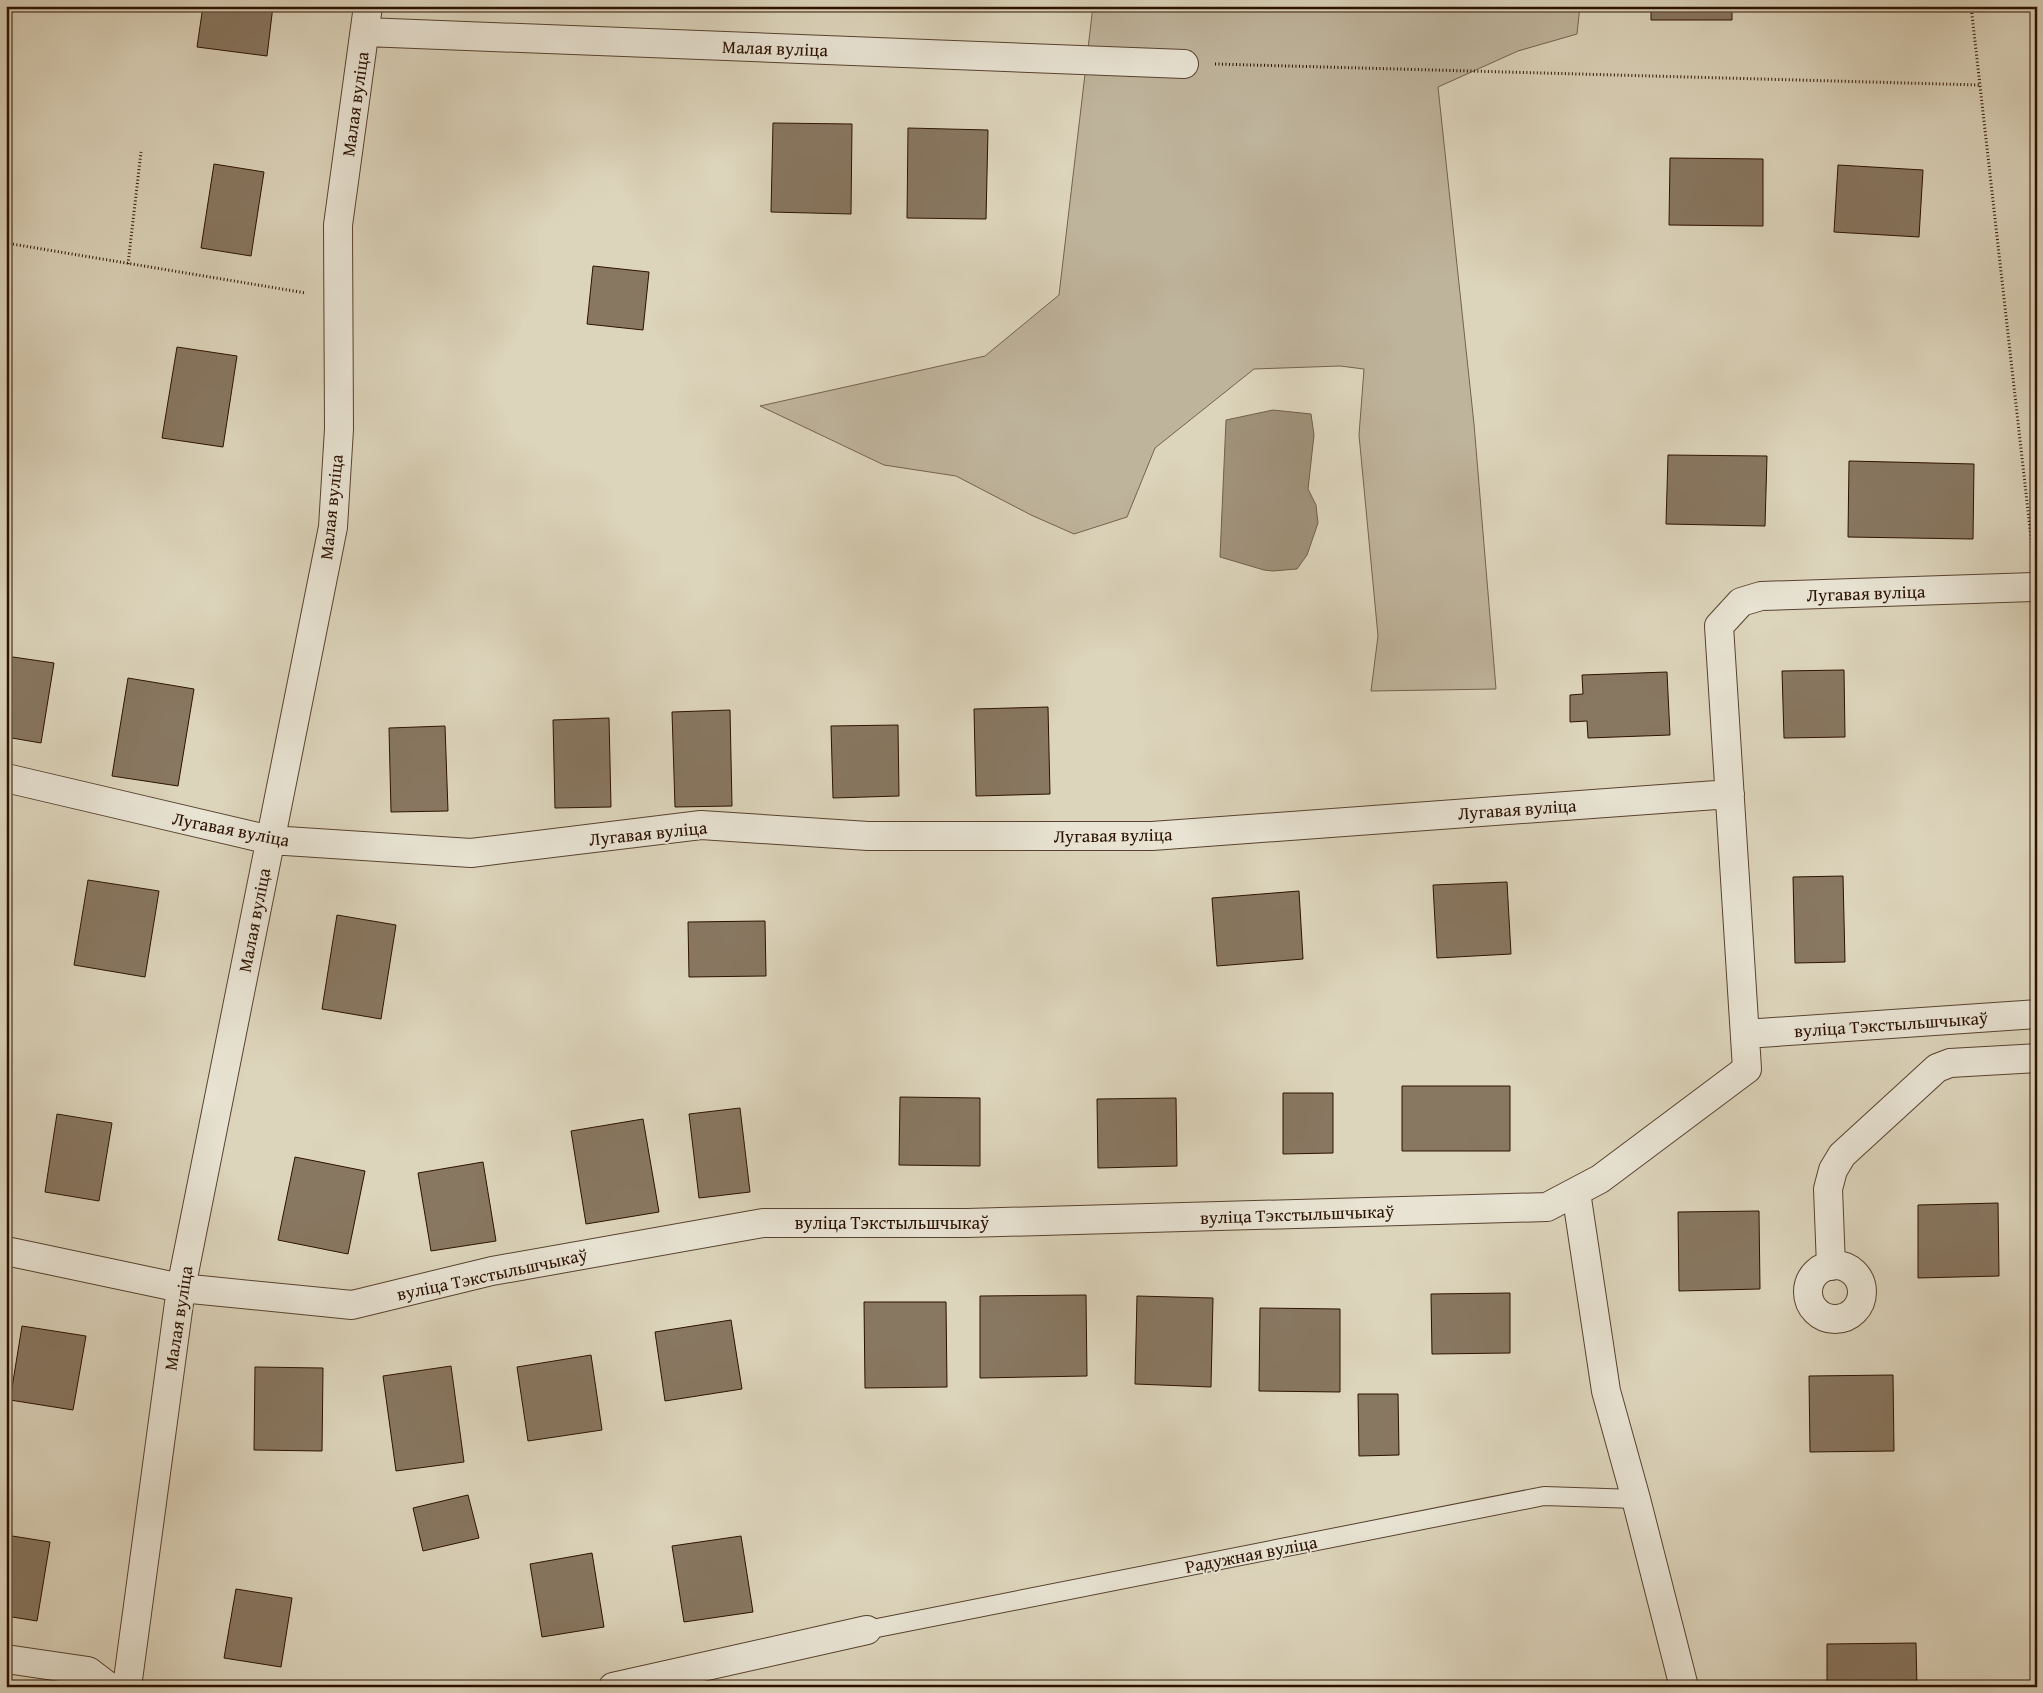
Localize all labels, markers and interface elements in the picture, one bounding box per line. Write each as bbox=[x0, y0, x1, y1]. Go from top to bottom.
street label: Малая вуліца bbox=[722, 33, 829, 63]
street label: Малая вуліца bbox=[334, 49, 376, 158]
street label: Малая вуліца bbox=[312, 452, 350, 561]
street label: Лугавая вуліца bbox=[1806, 577, 1926, 609]
street label: Лугавая вуліца bbox=[1457, 791, 1578, 827]
street label: Лугавая вуліца bbox=[170, 804, 292, 854]
street label: Лугавая вуліца bbox=[587, 813, 709, 853]
street label: Лугавая вуліца bbox=[1053, 820, 1173, 850]
street label: Малая вуліца bbox=[231, 865, 277, 975]
street label: вуліца Тэкстыльшчыкаў bbox=[1793, 1004, 1989, 1044]
street label: вуліца Тэкстыльшчыкаў bbox=[1199, 1197, 1395, 1231]
street label: вуліца Тэкстыльшчыкаў bbox=[795, 1209, 989, 1236]
street label: вуліца Тэкстыльшчыкаў bbox=[394, 1241, 590, 1307]
street label: Малая вуліца bbox=[156, 1263, 200, 1372]
street label: Радужная вуліца bbox=[1183, 1528, 1320, 1580]

